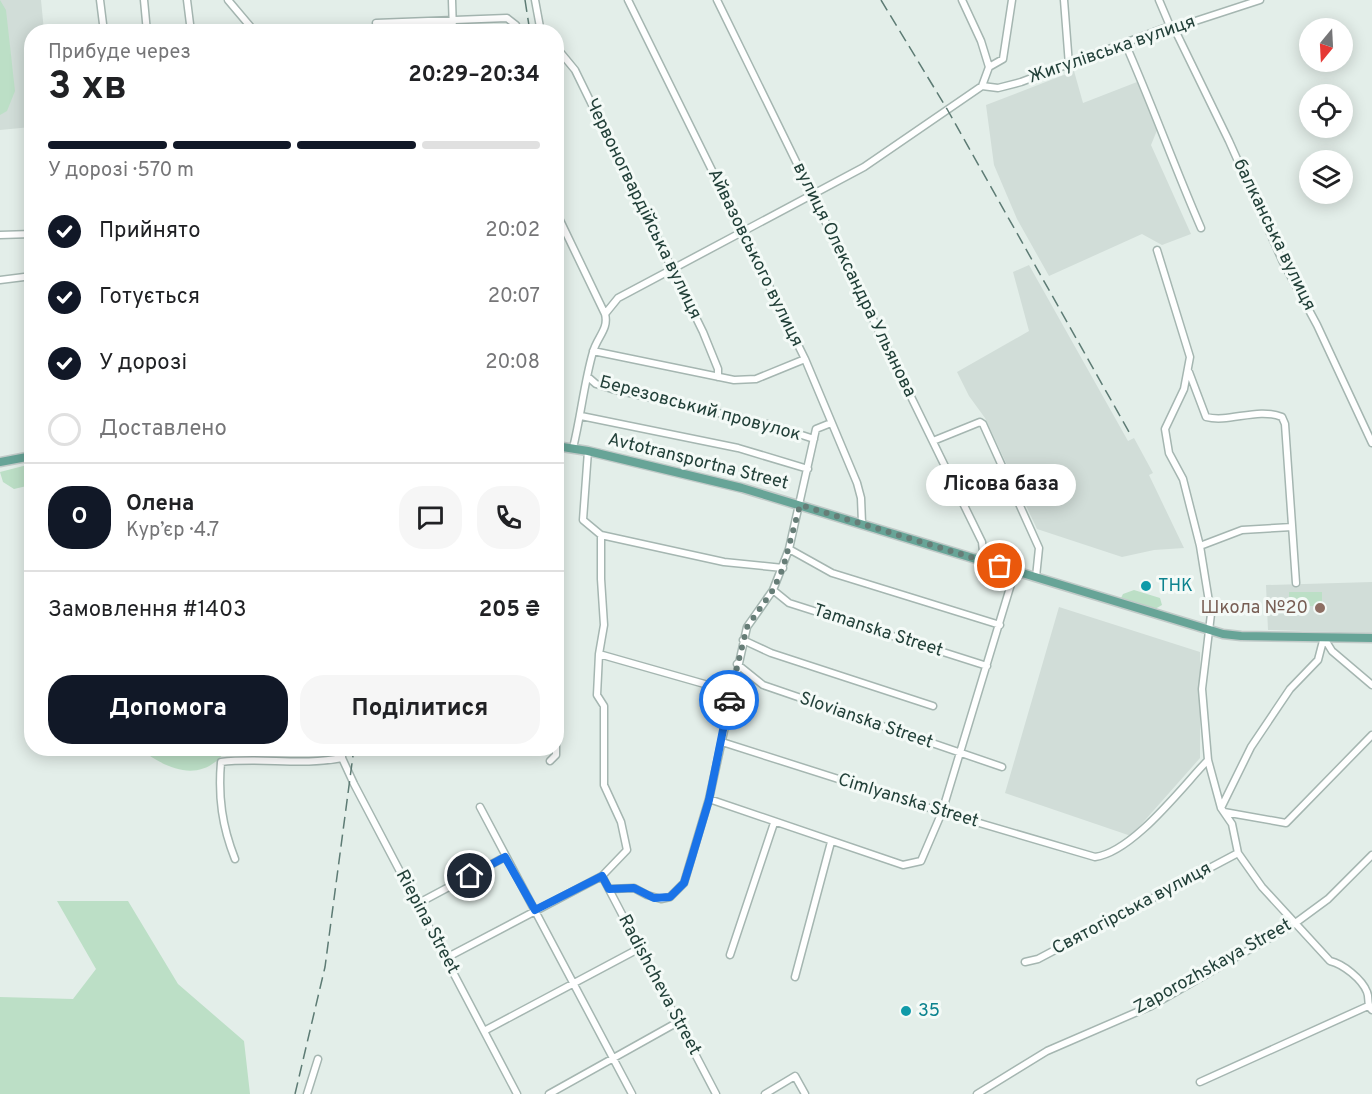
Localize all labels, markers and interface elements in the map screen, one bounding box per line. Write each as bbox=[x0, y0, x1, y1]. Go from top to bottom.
street label: Жигулівська вулиця bbox=[1026, 11, 1198, 89]
north arrow bbox=[1299, 18, 1353, 72]
map controls bbox=[1299, 18, 1353, 204]
text: Прибуде через bbox=[48, 40, 191, 66]
text: 20:29–20:34 bbox=[408, 62, 540, 89]
text: 3 хв bbox=[48, 64, 127, 113]
button: locate bbox=[1299, 84, 1353, 138]
street label: Червоногвардійська вулиця bbox=[579, 95, 707, 323]
button: layers bbox=[1299, 150, 1353, 204]
street label: балканська вулиця bbox=[1227, 155, 1321, 315]
text: У дорозі · 570 m bbox=[48, 158, 194, 184]
street label: вулиця Олександра Ульянова bbox=[787, 159, 921, 401]
street label: Айвазовського вулиця bbox=[702, 165, 808, 351]
icon: check bbox=[48, 215, 81, 248]
text: Прийнято bbox=[99, 218, 200, 245]
text: 20:02 bbox=[485, 218, 540, 244]
icon: check bbox=[48, 281, 81, 314]
text: Готується bbox=[99, 284, 200, 311]
text: 20:07 bbox=[488, 284, 540, 310]
icon: check bbox=[48, 347, 81, 380]
text: У дорозі bbox=[99, 350, 187, 377]
text: 20:08 bbox=[485, 350, 540, 376]
street label: Березовський провулок bbox=[597, 371, 803, 447]
text: Доставлено bbox=[99, 416, 227, 443]
street label: Avtotransportna Street bbox=[605, 428, 791, 496]
callout: Лісова база bbox=[925, 464, 1075, 506]
text: Лісова база bbox=[943, 472, 1059, 498]
button: chat bbox=[399, 486, 462, 549]
button: phone bbox=[477, 486, 540, 549]
text: Олена bbox=[126, 491, 194, 518]
text: О bbox=[72, 504, 87, 531]
text: Кур’єр · 4.7 bbox=[126, 518, 219, 544]
pin bbox=[974, 540, 1025, 591]
icon: bag bbox=[983, 549, 1016, 582]
place label: ТНК bbox=[1158, 575, 1193, 598]
marker: ТНК bbox=[1139, 579, 1153, 593]
text: Замовлення #1403 bbox=[48, 597, 246, 624]
text: 205 ₴ bbox=[479, 597, 540, 624]
place label: Школа №20 bbox=[1201, 597, 1308, 620]
street label: Tamanska Street bbox=[810, 599, 946, 663]
marker: Школа №20 bbox=[1313, 601, 1327, 615]
courier bbox=[699, 670, 759, 730]
button: Допомога bbox=[48, 675, 288, 744]
button: Поділитися bbox=[300, 675, 540, 744]
icon: car bbox=[713, 684, 746, 717]
street label: Slovianska Street bbox=[796, 687, 936, 755]
street label: Cimlyanska Street bbox=[835, 769, 981, 833]
pin bbox=[444, 850, 495, 901]
street label: Святогірська вулиця bbox=[1049, 857, 1215, 961]
icon: home bbox=[453, 859, 486, 892]
street label: Riepina Street bbox=[390, 866, 464, 978]
street label: Radishcheva Street bbox=[612, 911, 706, 1059]
street label: Zaporozhskaya Street bbox=[1130, 914, 1296, 1020]
place label: 35 bbox=[918, 1000, 940, 1023]
marker: 35 bbox=[899, 1004, 913, 1018]

